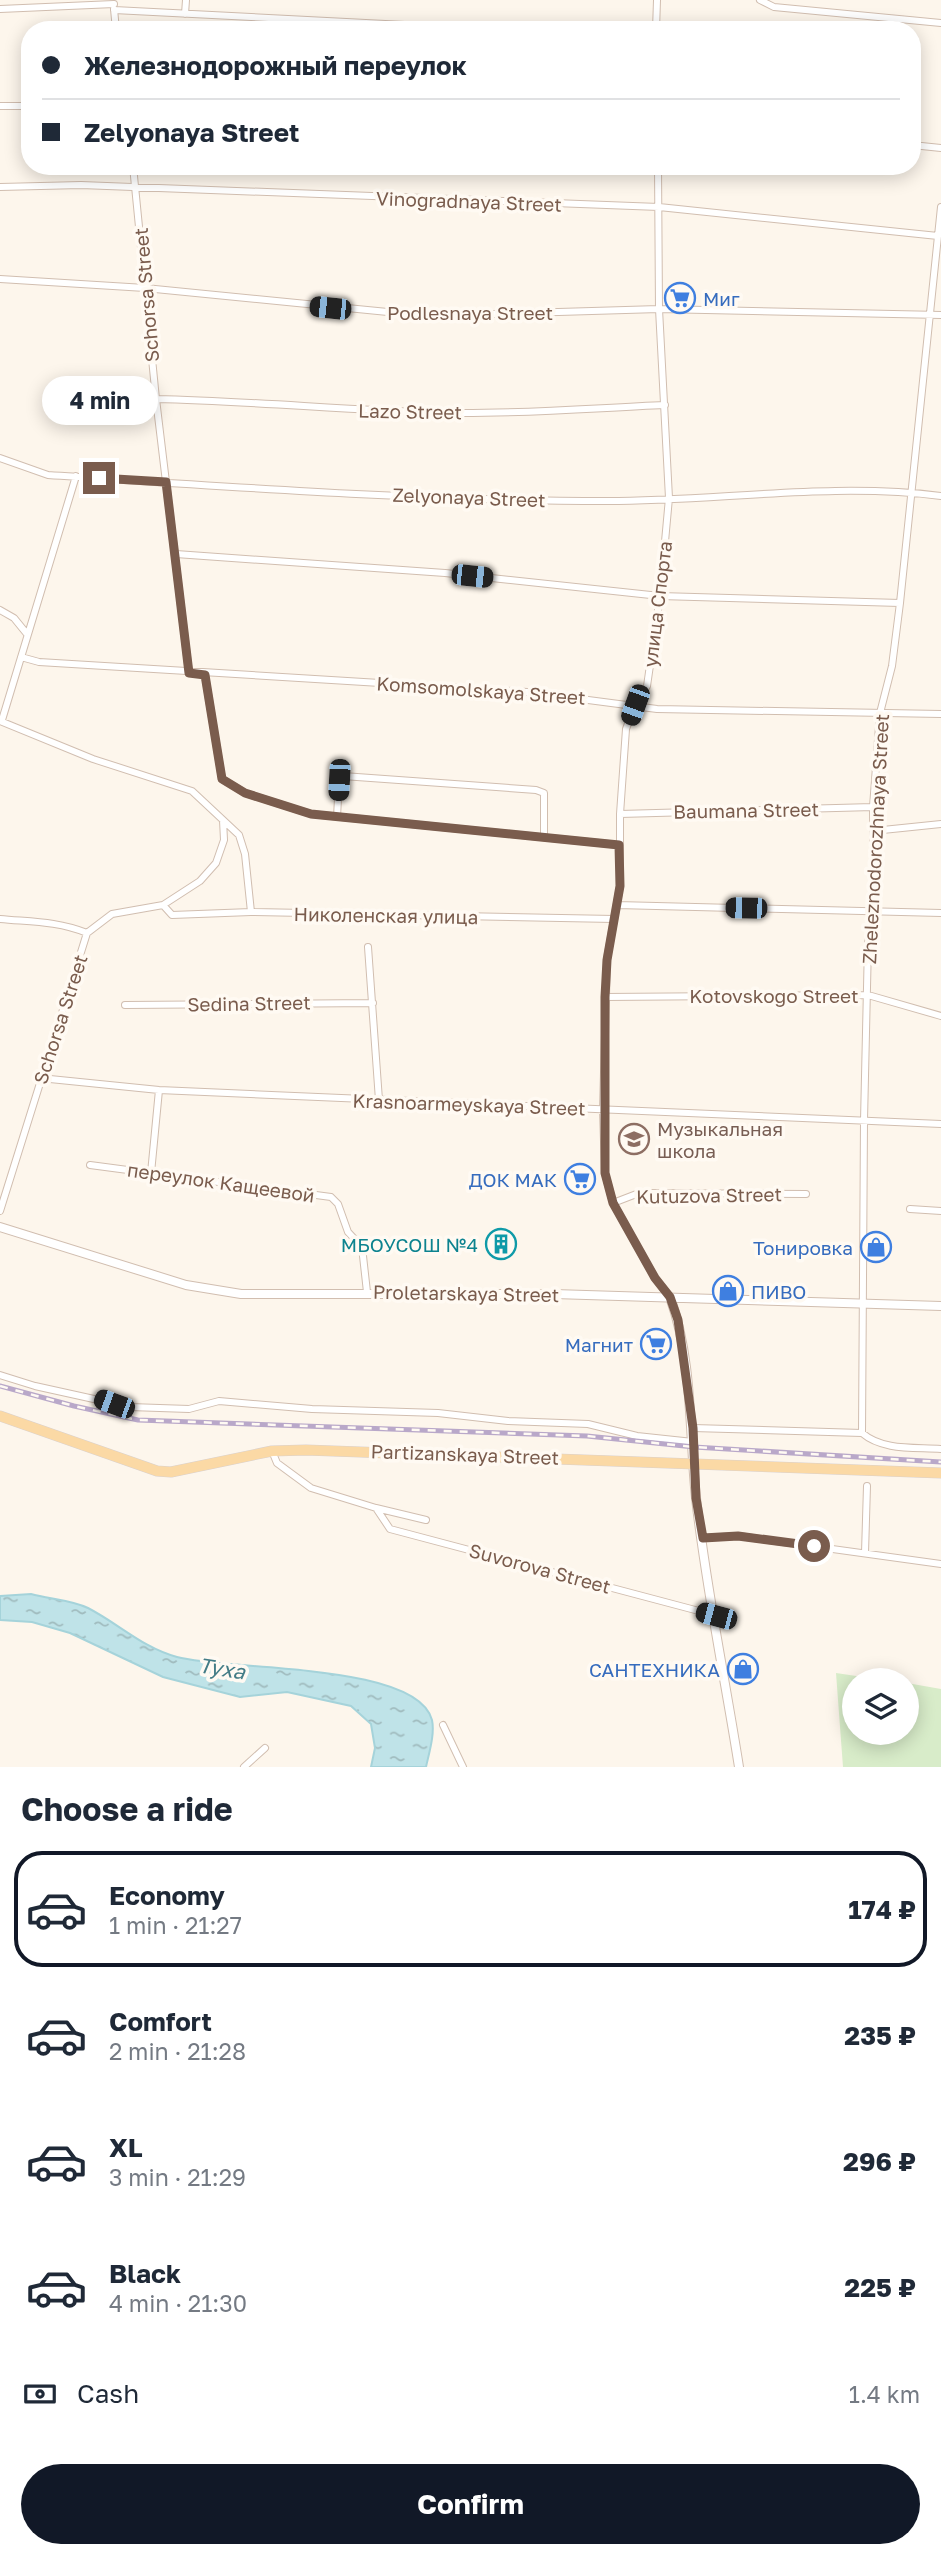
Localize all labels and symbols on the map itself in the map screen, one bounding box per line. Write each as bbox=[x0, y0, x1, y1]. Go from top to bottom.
street label: Vinogradnaya Street bbox=[376, 186, 562, 216]
street label: Schorsa Street bbox=[129, 227, 163, 363]
supermarket icon: Миг bbox=[663, 281, 697, 315]
place label: Миг bbox=[703, 287, 740, 310]
car bbox=[309, 295, 352, 321]
street label: Podlesnaya Street bbox=[387, 301, 553, 324]
callout: 4 min bbox=[41, 377, 157, 426]
street label: Lazo Street bbox=[358, 399, 462, 423]
route end bbox=[83, 462, 115, 494]
street label: Zelyonaya Street bbox=[392, 483, 546, 511]
street label: улица Спорта bbox=[638, 539, 676, 669]
car bbox=[451, 563, 494, 589]
street label: Komsomolskaya Street bbox=[376, 671, 586, 709]
car bbox=[618, 682, 653, 728]
street label: Zheleznodorozhnaya Street bbox=[857, 713, 893, 965]
car bbox=[328, 758, 351, 802]
street label: Baumana Street bbox=[673, 797, 819, 823]
car bbox=[725, 897, 768, 919]
street label: Николенская улица bbox=[294, 902, 478, 928]
street label: Schorsa Street bbox=[28, 951, 92, 1087]
street label: Kotovskogo Street bbox=[689, 984, 859, 1007]
street label: Sedina Street bbox=[187, 990, 311, 1016]
street label: Krasnoarmeyskaya Street bbox=[352, 1088, 586, 1120]
place label: Музыкальная школа bbox=[657, 1117, 783, 1162]
school or university icon: Музыкальная школа bbox=[617, 1122, 651, 1156]
street label: переулок Кащеевой bbox=[126, 1157, 316, 1207]
supermarket icon: ДОК МАК bbox=[563, 1162, 597, 1196]
place label: ДОК МАК bbox=[469, 1168, 557, 1191]
street label: Kutuzova Street bbox=[636, 1182, 782, 1208]
building icon: МБОУСОШ №4 bbox=[484, 1227, 518, 1261]
shop icon: Тонировка bbox=[859, 1230, 893, 1264]
place label: МБОУСОШ №4 bbox=[341, 1233, 478, 1256]
place label: Тонировка bbox=[753, 1236, 853, 1259]
shop icon: ПИВО bbox=[711, 1274, 745, 1308]
street label: Proletarskaya Street bbox=[373, 1280, 559, 1306]
place label: ПИВО bbox=[751, 1280, 806, 1303]
supermarket icon: Магнит bbox=[639, 1327, 673, 1361]
place label: Магнит bbox=[565, 1333, 633, 1356]
car bbox=[91, 1387, 138, 1421]
street label: Partizanskaya Street bbox=[370, 1439, 560, 1469]
route start bbox=[798, 1530, 830, 1562]
street label: Suvorova Street bbox=[467, 1538, 613, 1598]
car bbox=[693, 1600, 740, 1632]
water label: Туха bbox=[197, 1652, 248, 1685]
shop icon: САНТЕХНИКА bbox=[726, 1652, 760, 1686]
place label: САНТЕХНИКА bbox=[589, 1658, 720, 1681]

